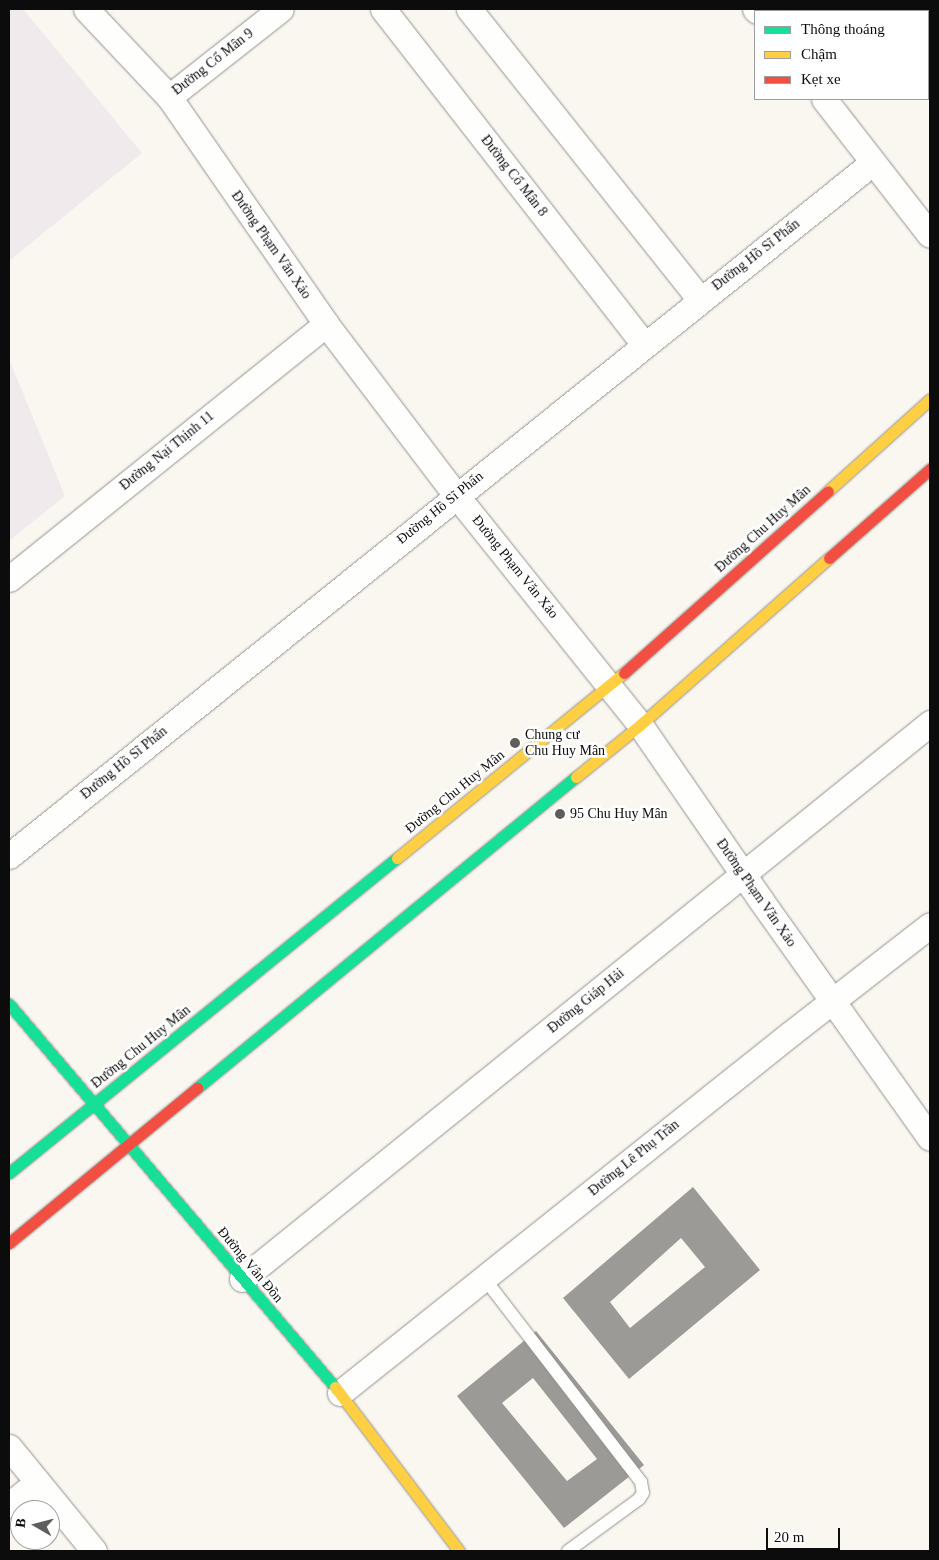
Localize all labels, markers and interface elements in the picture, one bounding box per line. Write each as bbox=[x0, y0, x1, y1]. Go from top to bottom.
legend bbox=[754, 10, 929, 100]
text: Thông thoáng bbox=[801, 21, 885, 37]
street label: Đường Cổ Mân 9 bbox=[169, 25, 257, 99]
text: Chậm bbox=[801, 46, 837, 62]
text: Kẹt xe bbox=[801, 71, 841, 87]
street label: Đường Cổ Mân 8 bbox=[477, 132, 551, 220]
street label: Đường Phạm Văn Xảo bbox=[227, 188, 315, 302]
street label: Đường Hồ Sĩ Phấn bbox=[709, 216, 803, 294]
street label: Đường Nại Thịnh 11 bbox=[116, 408, 218, 494]
street label: Đường Hồ Sĩ Phấn bbox=[393, 468, 487, 548]
street label: Đường Chu Huy Mân bbox=[712, 482, 814, 576]
street label: Đường Phạm Văn Xảo bbox=[468, 512, 562, 622]
street label: Đường Hồ Sĩ Phấn bbox=[77, 723, 171, 803]
place label: Chung cư Chu Huy Mân bbox=[525, 727, 605, 760]
marker: Chung cư Chu Huy Mân bbox=[509, 737, 521, 749]
street label: Đường Chu Huy Mân bbox=[402, 747, 508, 837]
place label: 95 Chu Huy Mân bbox=[570, 806, 668, 822]
marker: 95 Chu Huy Mân bbox=[554, 808, 566, 820]
street label: Đường Phạm Văn Xảo bbox=[712, 836, 800, 950]
street label: Đường Giáp Hải bbox=[544, 965, 628, 1037]
street label: Đường Chu Huy Mân bbox=[88, 1002, 194, 1092]
street label: Đường Lê Phụ Trần bbox=[585, 1116, 683, 1200]
street label: Đường Vân Đồn bbox=[214, 1224, 286, 1306]
north arrow bbox=[10, 1500, 60, 1550]
text: B bbox=[13, 1517, 29, 1529]
scale bar bbox=[769, 1518, 843, 1550]
text: 20 m bbox=[774, 1529, 804, 1545]

